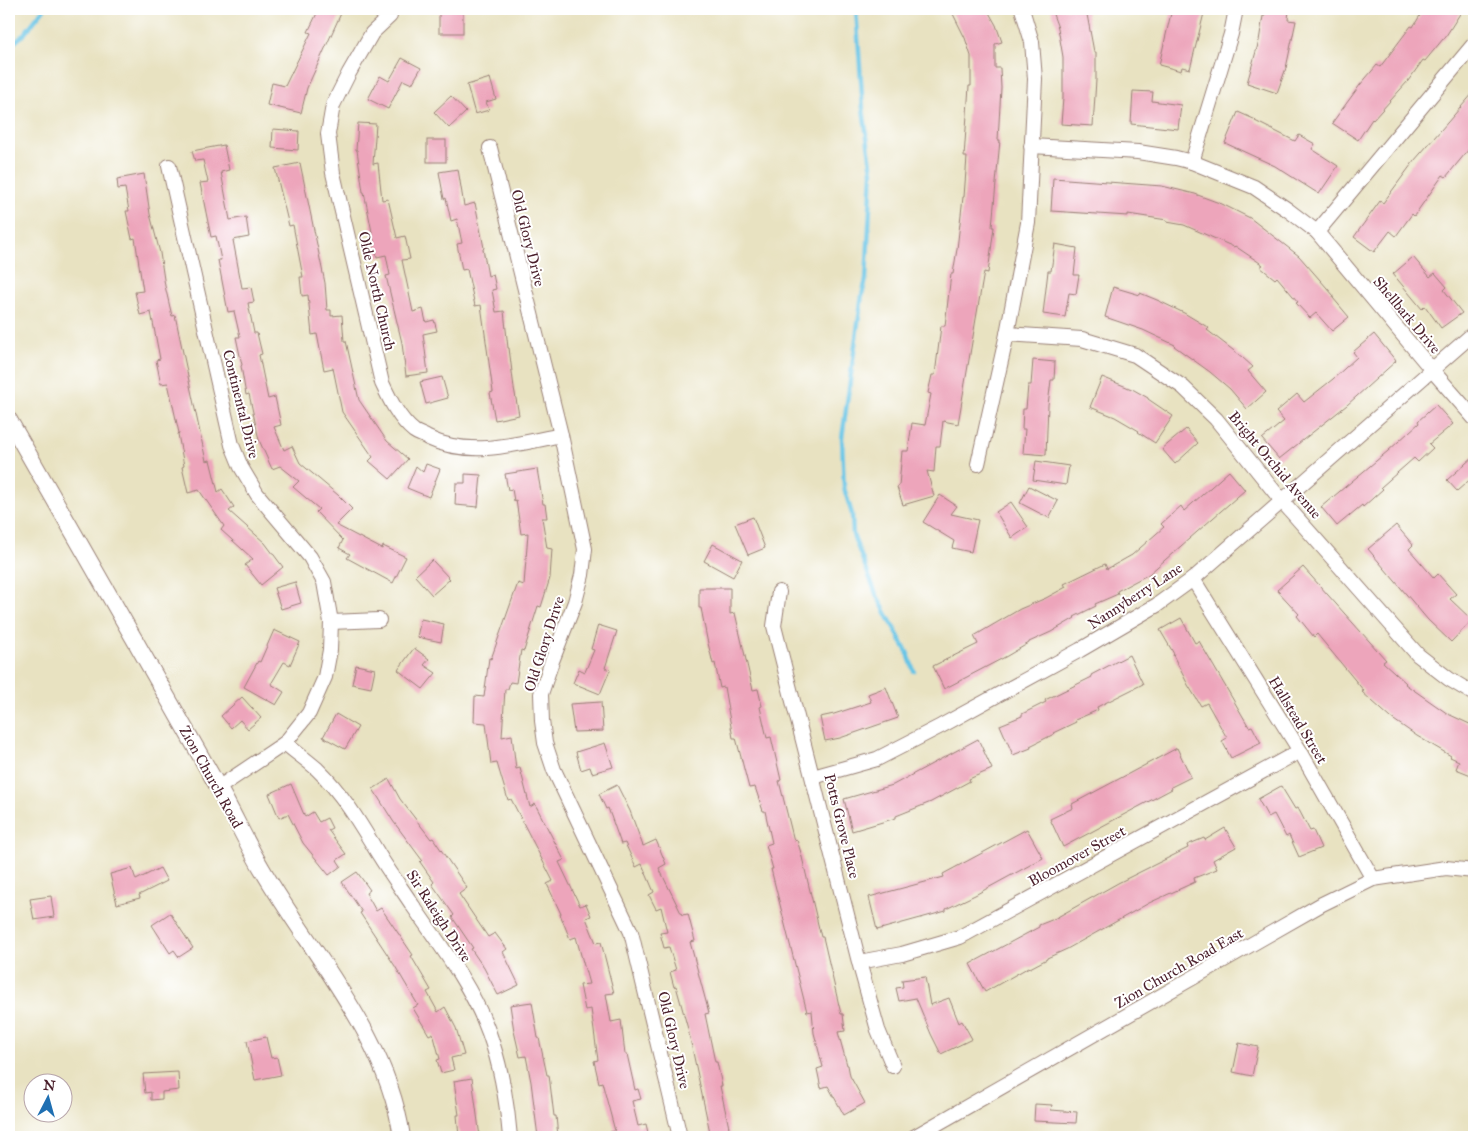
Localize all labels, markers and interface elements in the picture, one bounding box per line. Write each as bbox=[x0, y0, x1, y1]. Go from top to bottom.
street label: Old Glory Drive bbox=[507, 188, 549, 288]
street label: Olde North Church bbox=[355, 230, 400, 353]
street label: Shellbark Drive bbox=[1369, 273, 1445, 357]
street label: Continental Drive bbox=[219, 348, 263, 460]
street label: Bright Orchid Avenue bbox=[1225, 408, 1325, 522]
street label: Nannyberry Lane bbox=[1085, 559, 1185, 633]
street label: Old Glory Drive bbox=[520, 594, 568, 694]
street label: Hallstead Street bbox=[1265, 673, 1332, 768]
street label: Zion Church Road bbox=[175, 723, 247, 832]
street label: Potts Grove Place bbox=[820, 772, 864, 880]
street label: Bloomover Street bbox=[1025, 821, 1129, 890]
street label: Sir Raleigh Drive bbox=[403, 867, 475, 965]
street label: Zion Church Road East bbox=[1112, 924, 1247, 1012]
street label: Old Glory Drive bbox=[654, 990, 694, 1090]
north arrow bbox=[22, 1074, 72, 1124]
text: N bbox=[43, 1076, 56, 1095]

